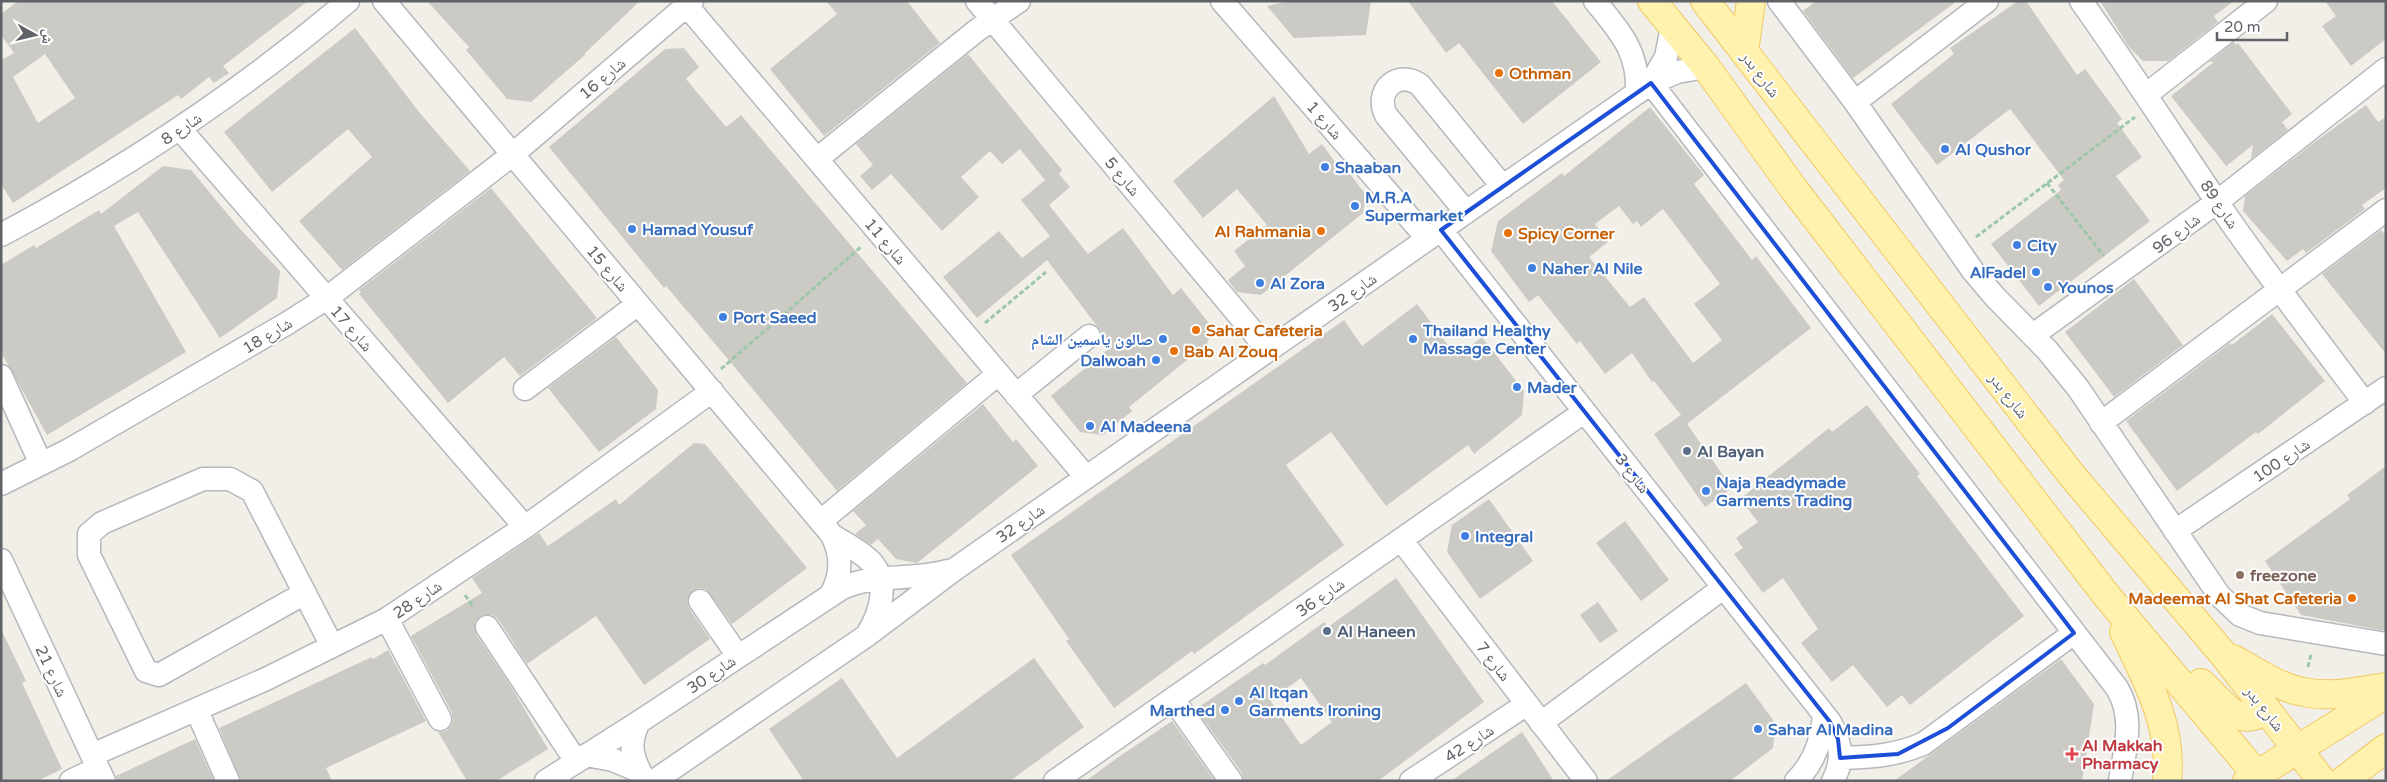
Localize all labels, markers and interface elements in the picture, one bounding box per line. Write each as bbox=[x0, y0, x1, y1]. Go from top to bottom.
north arrow bbox=[10, 10, 60, 60]
scale bar bbox=[2217, 10, 2287, 42]
text: 20 m bbox=[2224, 18, 2261, 36]
text: ش bbox=[38, 28, 57, 45]
street label: شارع بدر bbox=[1736, 47, 1784, 102]
street label: شارع 16 bbox=[575, 54, 630, 104]
place label: Othman bbox=[1509, 64, 1571, 84]
marker: Othman bbox=[1493, 67, 1505, 79]
street label: شارع 1 bbox=[1302, 97, 1346, 144]
street label: شارع 8 bbox=[157, 108, 206, 150]
place label: Al Qushor bbox=[1955, 140, 2032, 160]
marker: Al Qushor bbox=[1939, 143, 1951, 155]
street label: شارع 5 bbox=[1100, 153, 1144, 200]
place label: Shaaban bbox=[1335, 158, 1401, 178]
marker: Shaaban bbox=[1319, 161, 1331, 173]
street label: شارع 89 bbox=[2196, 176, 2243, 233]
place label: M.R.A Supermarket bbox=[1365, 188, 1464, 226]
marker: M.R.A Supermarket bbox=[1349, 200, 1361, 212]
street label: شارع 96 bbox=[2149, 209, 2204, 258]
street label: شارع 11 bbox=[860, 214, 910, 269]
place label: Hamad Yousuf bbox=[642, 220, 754, 240]
place label: Al Rahmania bbox=[1214, 222, 1311, 242]
marker: Hamad Yousuf bbox=[626, 223, 638, 235]
place label: Spicy Corner bbox=[1518, 224, 1616, 244]
marker: Al Rahmania bbox=[1315, 225, 1327, 237]
marker: Spicy Corner bbox=[1502, 227, 1514, 239]
place label: City bbox=[2027, 236, 2057, 256]
marker: City bbox=[2011, 239, 2023, 251]
street label: شارع 15 bbox=[582, 241, 632, 296]
place label: Naher Al Nile bbox=[1542, 259, 1643, 279]
marker: Naher Al Nile bbox=[1526, 262, 1538, 274]
place label: AlFadel bbox=[1970, 263, 2026, 283]
marker: AlFadel bbox=[2030, 266, 2042, 278]
street label: شارع 32 bbox=[1324, 269, 1381, 317]
place label: Al Zora bbox=[1270, 274, 1325, 294]
marker: Al Zora bbox=[1254, 277, 1266, 289]
place label: Younos bbox=[2058, 278, 2114, 298]
marker: Younos bbox=[2042, 281, 2054, 293]
street label: شارع 17 bbox=[326, 301, 377, 356]
place label: Port Saeed bbox=[733, 308, 817, 328]
marker: Port Saeed bbox=[717, 311, 729, 323]
street label: شارع 18 bbox=[239, 313, 296, 359]
place label: Sahar Cafeteria bbox=[1206, 321, 1323, 341]
place label: Thailand Healthy Massage Center bbox=[1422, 321, 1551, 359]
marker: Sahar Cafeteria bbox=[1190, 324, 1202, 336]
place label: صالون ياسمين الشام bbox=[1031, 330, 1153, 351]
marker: صالون ياسمين الشام bbox=[1157, 333, 1169, 345]
marker: Thailand Healthy Massage Center bbox=[1407, 333, 1419, 345]
place label: Bab Al Zouq bbox=[1184, 342, 1278, 362]
marker: Bab Al Zouq bbox=[1168, 345, 1180, 357]
place label: Dalwoah bbox=[1080, 351, 1146, 371]
marker: Dalwoah bbox=[1150, 354, 1162, 366]
street label: شارع بدر bbox=[1983, 368, 2032, 423]
place label: Mader bbox=[1527, 378, 1578, 398]
marker: Mader bbox=[1511, 381, 1523, 393]
place label: Al Madeena bbox=[1100, 417, 1191, 437]
marker: Al Madeena bbox=[1084, 420, 1096, 432]
street label: شارع 100 bbox=[2249, 434, 2314, 487]
place label: Al Bayan bbox=[1697, 442, 1764, 462]
marker: Al Bayan bbox=[1681, 445, 1693, 457]
street label: شارع 3 bbox=[1611, 450, 1654, 497]
place label: Naja Readymade Garments Trading bbox=[1716, 473, 1852, 511]
marker: Naja Readymade Garments Trading bbox=[1700, 485, 1712, 497]
street label: شارع 32 bbox=[992, 500, 1049, 548]
place label: Integral bbox=[1475, 527, 1533, 547]
marker: Integral bbox=[1459, 530, 1471, 542]
place label: freezone bbox=[2249, 566, 2317, 586]
marker: freezone bbox=[2234, 569, 2246, 581]
street label: شارع 36 bbox=[1292, 574, 1349, 622]
street label: شارع 28 bbox=[389, 576, 446, 623]
place label: Madeemat Al Shat Cafeteria bbox=[2128, 589, 2342, 609]
marker: Madeemat Al Shat Cafeteria bbox=[2346, 592, 2358, 604]
place label: Al Haneen bbox=[1337, 622, 1416, 642]
marker: Al Haneen bbox=[1321, 625, 1333, 637]
street label: شارع 7 bbox=[1472, 638, 1515, 685]
street label: شارع 21 bbox=[30, 642, 72, 700]
street label: شارع 30 bbox=[683, 651, 740, 698]
street label: شارع بدر bbox=[2239, 681, 2288, 736]
place label: Al Itqan Garments Ironing bbox=[1249, 683, 1381, 721]
marker: Al Itqan Garments Ironing bbox=[1233, 695, 1245, 707]
place label: Marthed bbox=[1149, 701, 1215, 721]
marker: Marthed bbox=[1219, 704, 1231, 716]
place label: Sahar Al Madina bbox=[1768, 720, 1893, 740]
street label: شارع 42 bbox=[1441, 721, 1498, 767]
marker: Sahar Al Madina bbox=[1752, 723, 1764, 735]
place label: Al Makkah Pharmacy bbox=[2082, 736, 2162, 774]
marker: Al Makkah Pharmacy bbox=[2066, 748, 2078, 760]

